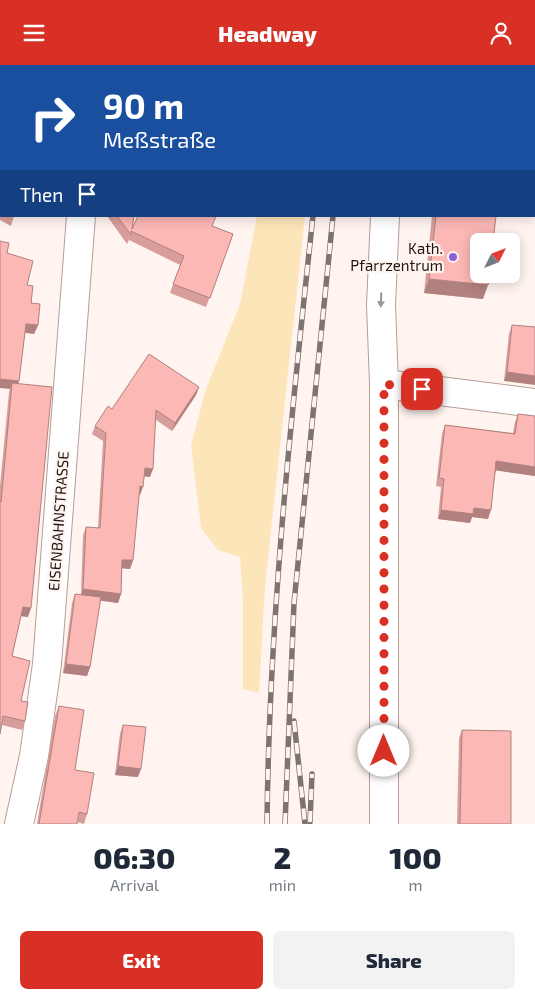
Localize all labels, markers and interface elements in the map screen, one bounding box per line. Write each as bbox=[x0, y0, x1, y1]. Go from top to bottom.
icon: menu bbox=[20, 19, 48, 47]
icon: person bbox=[487, 19, 515, 47]
text: Headway bbox=[218, 20, 317, 46]
text: 90 m bbox=[103, 84, 184, 126]
icon: right bbox=[20, 85, 85, 150]
text: Meßstraße bbox=[103, 126, 216, 152]
icon: arrive bbox=[73, 180, 101, 208]
text: Then bbox=[20, 183, 63, 206]
north arrow bbox=[470, 233, 520, 283]
map controls bbox=[470, 233, 520, 283]
place label: Kath. Pfarrzentrum bbox=[350, 239, 443, 274]
marker: Kath. Pfarrzentrum bbox=[447, 251, 459, 263]
one-way arrow bbox=[377, 292, 385, 308]
pin bbox=[401, 368, 443, 410]
icon: arrive bbox=[408, 375, 436, 403]
street label: EISENBAHNSTRASSE bbox=[44, 451, 72, 591]
position arrow bbox=[357, 724, 409, 776]
text: 06:30 bbox=[93, 839, 175, 875]
text: 2 bbox=[273, 839, 291, 875]
text: 100 bbox=[389, 839, 442, 875]
text: Arrival bbox=[110, 875, 159, 894]
text: min bbox=[269, 875, 296, 894]
text: m bbox=[408, 875, 422, 894]
button: Exit bbox=[20, 931, 263, 989]
button: Share bbox=[273, 931, 515, 989]

